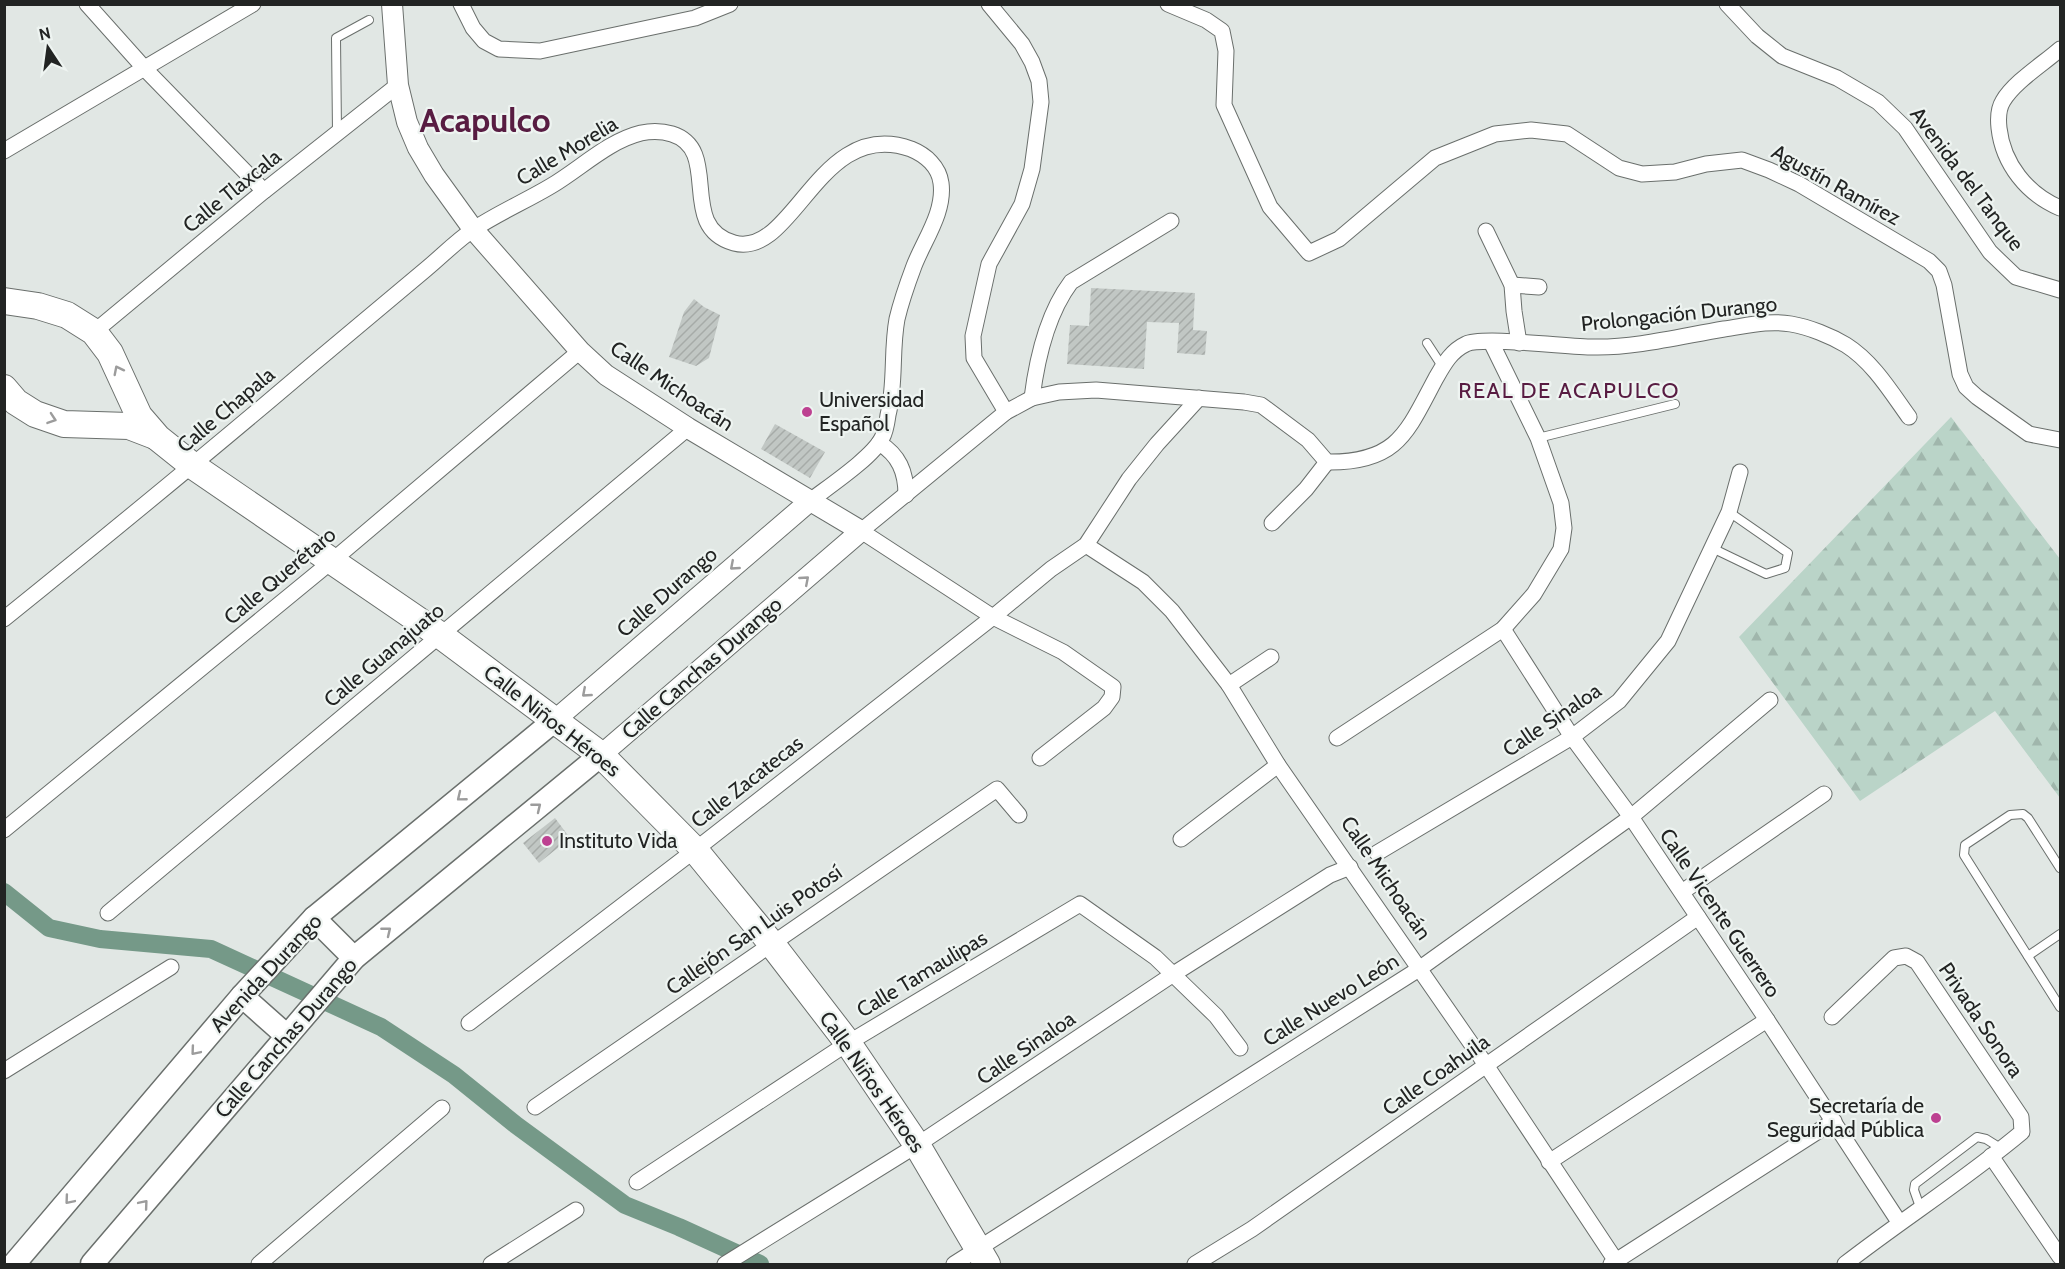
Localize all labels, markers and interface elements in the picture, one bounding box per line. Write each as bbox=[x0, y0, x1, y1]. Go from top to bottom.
north arrow bbox=[18, 18, 78, 78]
text: N bbox=[37, 23, 52, 44]
district label: Acapulco bbox=[420, 100, 550, 140]
street label: Avenida del Tanque bbox=[1905, 102, 2030, 256]
street label: Calle Morelia bbox=[512, 111, 622, 190]
street label: Agustín Ramírez bbox=[1767, 139, 1905, 230]
street label: Calle Tlaxcala bbox=[178, 144, 286, 238]
street label: Prolongación Durango bbox=[1580, 291, 1778, 336]
street label: Calle Michoacán bbox=[606, 335, 739, 436]
street label: Calle Chapala bbox=[172, 362, 279, 458]
one-way arrow bbox=[114, 365, 125, 376]
district label: REAL DE ACAPULCO bbox=[1458, 377, 1680, 404]
place label: Universidad Español bbox=[819, 387, 924, 436]
marker: Universidad Español bbox=[800, 405, 814, 419]
one-way arrow bbox=[46, 412, 57, 425]
street label: Calle Querétaro bbox=[219, 522, 341, 630]
street label: Calle Durango bbox=[611, 541, 722, 642]
one-way arrow bbox=[730, 559, 741, 570]
one-way arrow bbox=[798, 576, 809, 587]
street label: Calle Canchas Durango bbox=[617, 591, 787, 744]
street label: Calle Guanajuato bbox=[319, 597, 449, 713]
street label: Calle Niños Héroes bbox=[479, 659, 626, 782]
street label: Calle Sinaloa bbox=[1498, 678, 1606, 762]
one-way arrow bbox=[582, 686, 593, 697]
street label: Calle Zacatecas bbox=[686, 730, 808, 833]
one-way arrow bbox=[457, 790, 468, 801]
one-way arrow bbox=[530, 804, 541, 815]
street label: Calle Michoacán bbox=[1336, 811, 1437, 944]
street label: Calle Vicente Guerrero bbox=[1655, 824, 1786, 1002]
place label: Instituto Vida bbox=[559, 828, 677, 853]
marker: Instituto Vida bbox=[540, 834, 554, 848]
street label: Callejón San Luis Potosí bbox=[661, 859, 847, 1001]
street label: Avenida Durango bbox=[205, 908, 327, 1037]
street label: Calle Tamaulipas bbox=[852, 925, 992, 1022]
one-way arrow bbox=[380, 927, 391, 938]
street label: Calle Nuevo León bbox=[1258, 948, 1403, 1051]
street label: Calle Canchas Durango bbox=[209, 953, 362, 1123]
street label: Privada Sonora bbox=[1934, 957, 2029, 1082]
street label: Calle Niños Héroes bbox=[814, 1006, 931, 1157]
street label: Calle Sinaloa bbox=[972, 1006, 1080, 1090]
street label: Calle Coahuila bbox=[1378, 1029, 1494, 1121]
one-way arrow bbox=[191, 1044, 202, 1055]
place label: Secretaría de Seguridad Pública bbox=[1767, 1093, 1924, 1142]
marker: Secretaría de Seguridad Pública bbox=[1929, 1111, 1943, 1125]
one-way arrow bbox=[65, 1193, 76, 1204]
one-way arrow bbox=[137, 1200, 148, 1211]

